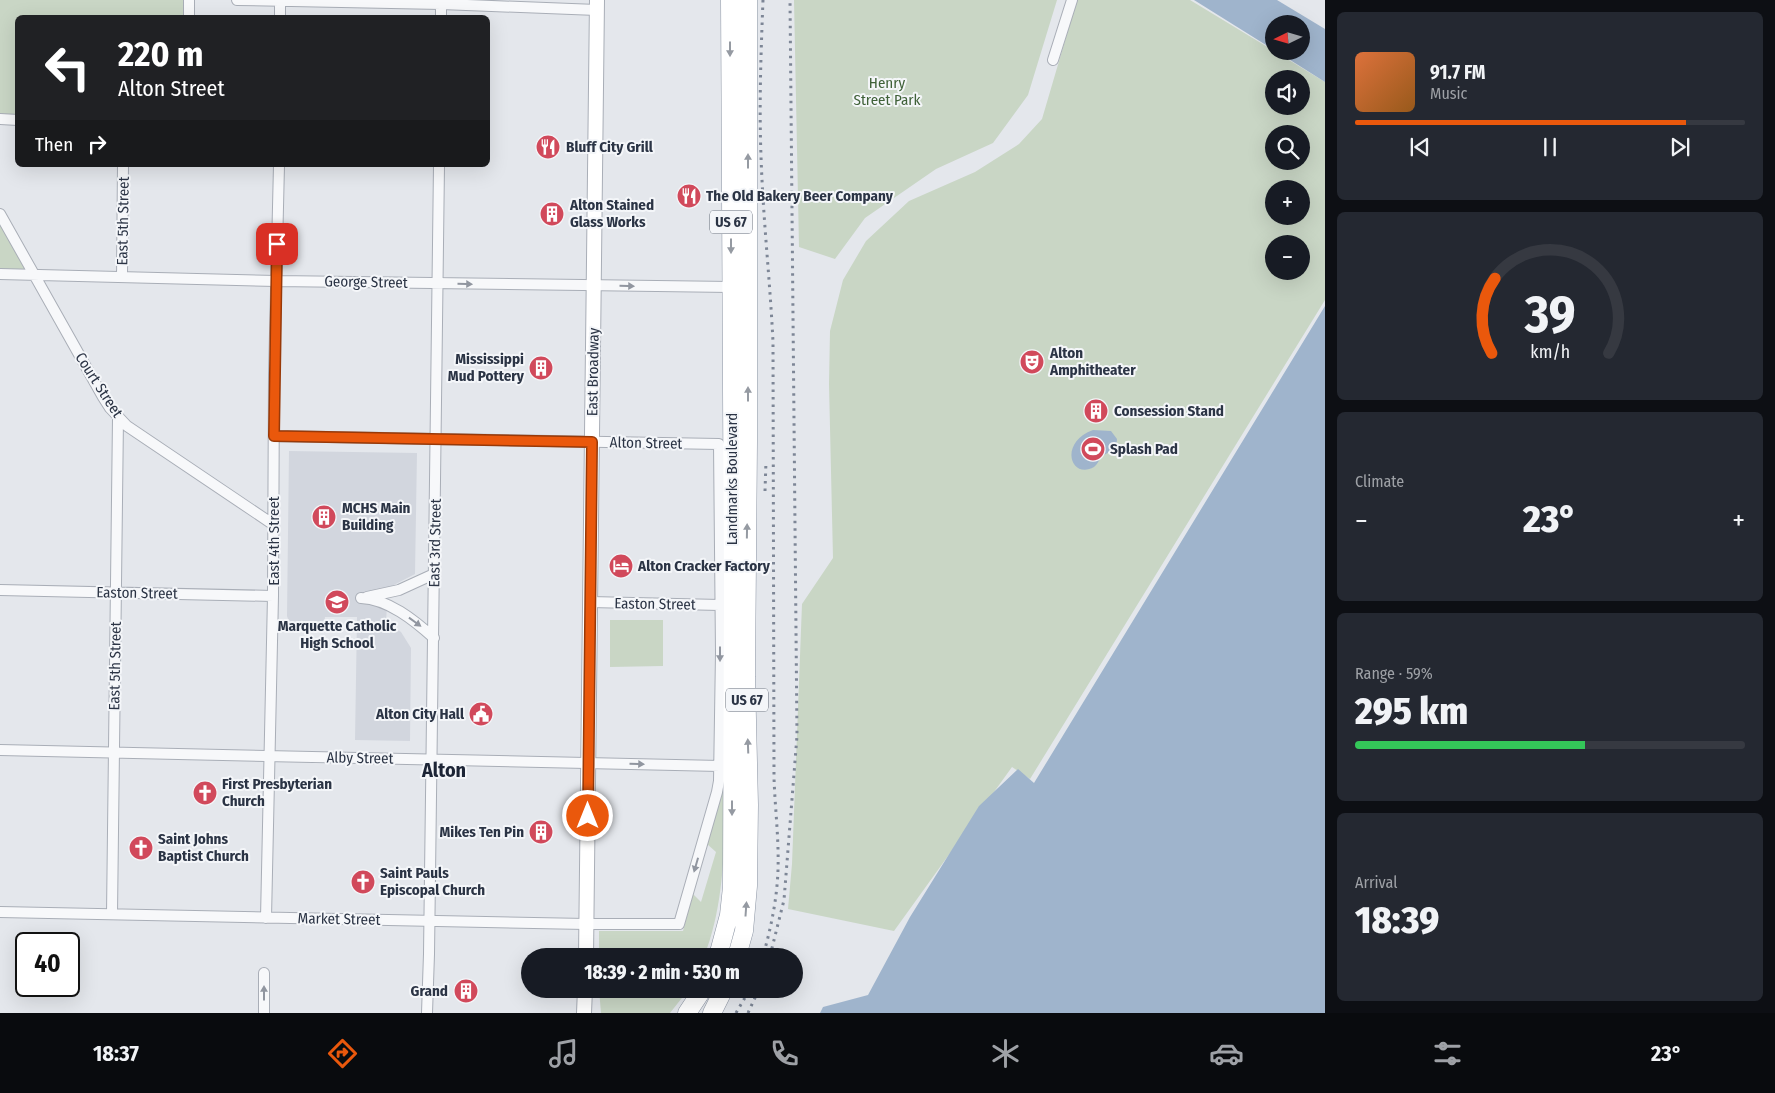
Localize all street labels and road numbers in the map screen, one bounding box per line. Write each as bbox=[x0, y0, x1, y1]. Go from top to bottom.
street label: East 5th Street bbox=[113, 176, 133, 266]
road number: US 67 bbox=[710, 210, 752, 233]
street label: George Street bbox=[324, 272, 408, 292]
street label: East Broadway bbox=[583, 327, 603, 416]
street label: Court Street bbox=[71, 349, 127, 421]
street label: Landmarks Boulevard bbox=[723, 413, 741, 545]
street label: Alton Street bbox=[609, 433, 683, 453]
street label: East 4th Street bbox=[265, 496, 283, 586]
street label: East 3rd Street bbox=[425, 498, 445, 588]
street label: Easton Street bbox=[96, 583, 178, 603]
street label: Easton Street bbox=[614, 594, 696, 614]
street label: East 5th Street bbox=[105, 621, 125, 711]
road number: US 67 bbox=[726, 688, 768, 712]
street label: Alby Street bbox=[326, 748, 394, 768]
street label: Market Street bbox=[297, 909, 381, 929]

